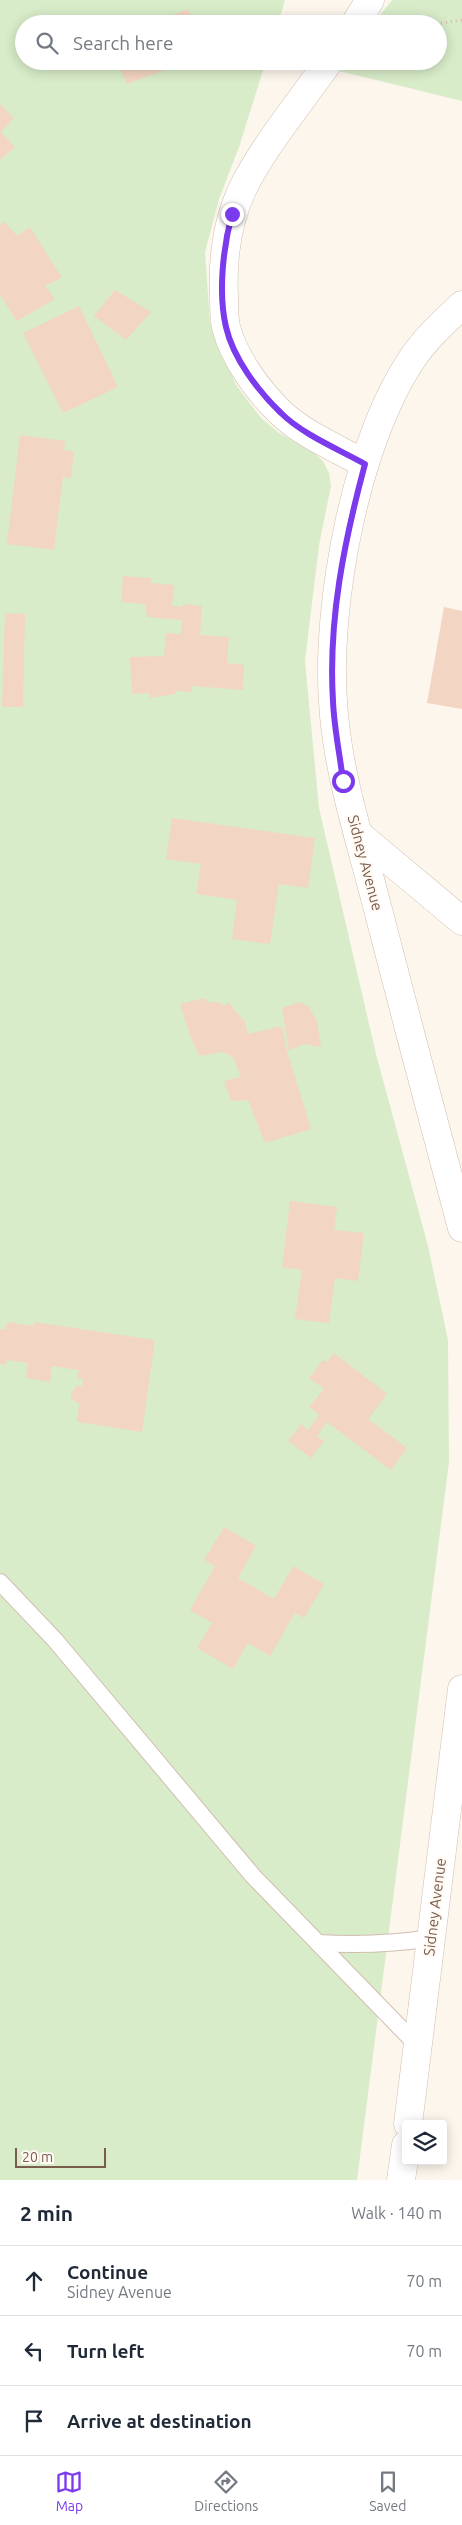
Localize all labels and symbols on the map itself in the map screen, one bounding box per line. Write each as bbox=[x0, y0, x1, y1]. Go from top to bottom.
route end bbox=[221, 203, 244, 226]
route start bbox=[332, 770, 355, 793]
street label: Sidney Avenue bbox=[345, 813, 386, 913]
street label: Sidney Avenue bbox=[420, 1857, 449, 1957]
scale bar bbox=[15, 2145, 106, 2168]

